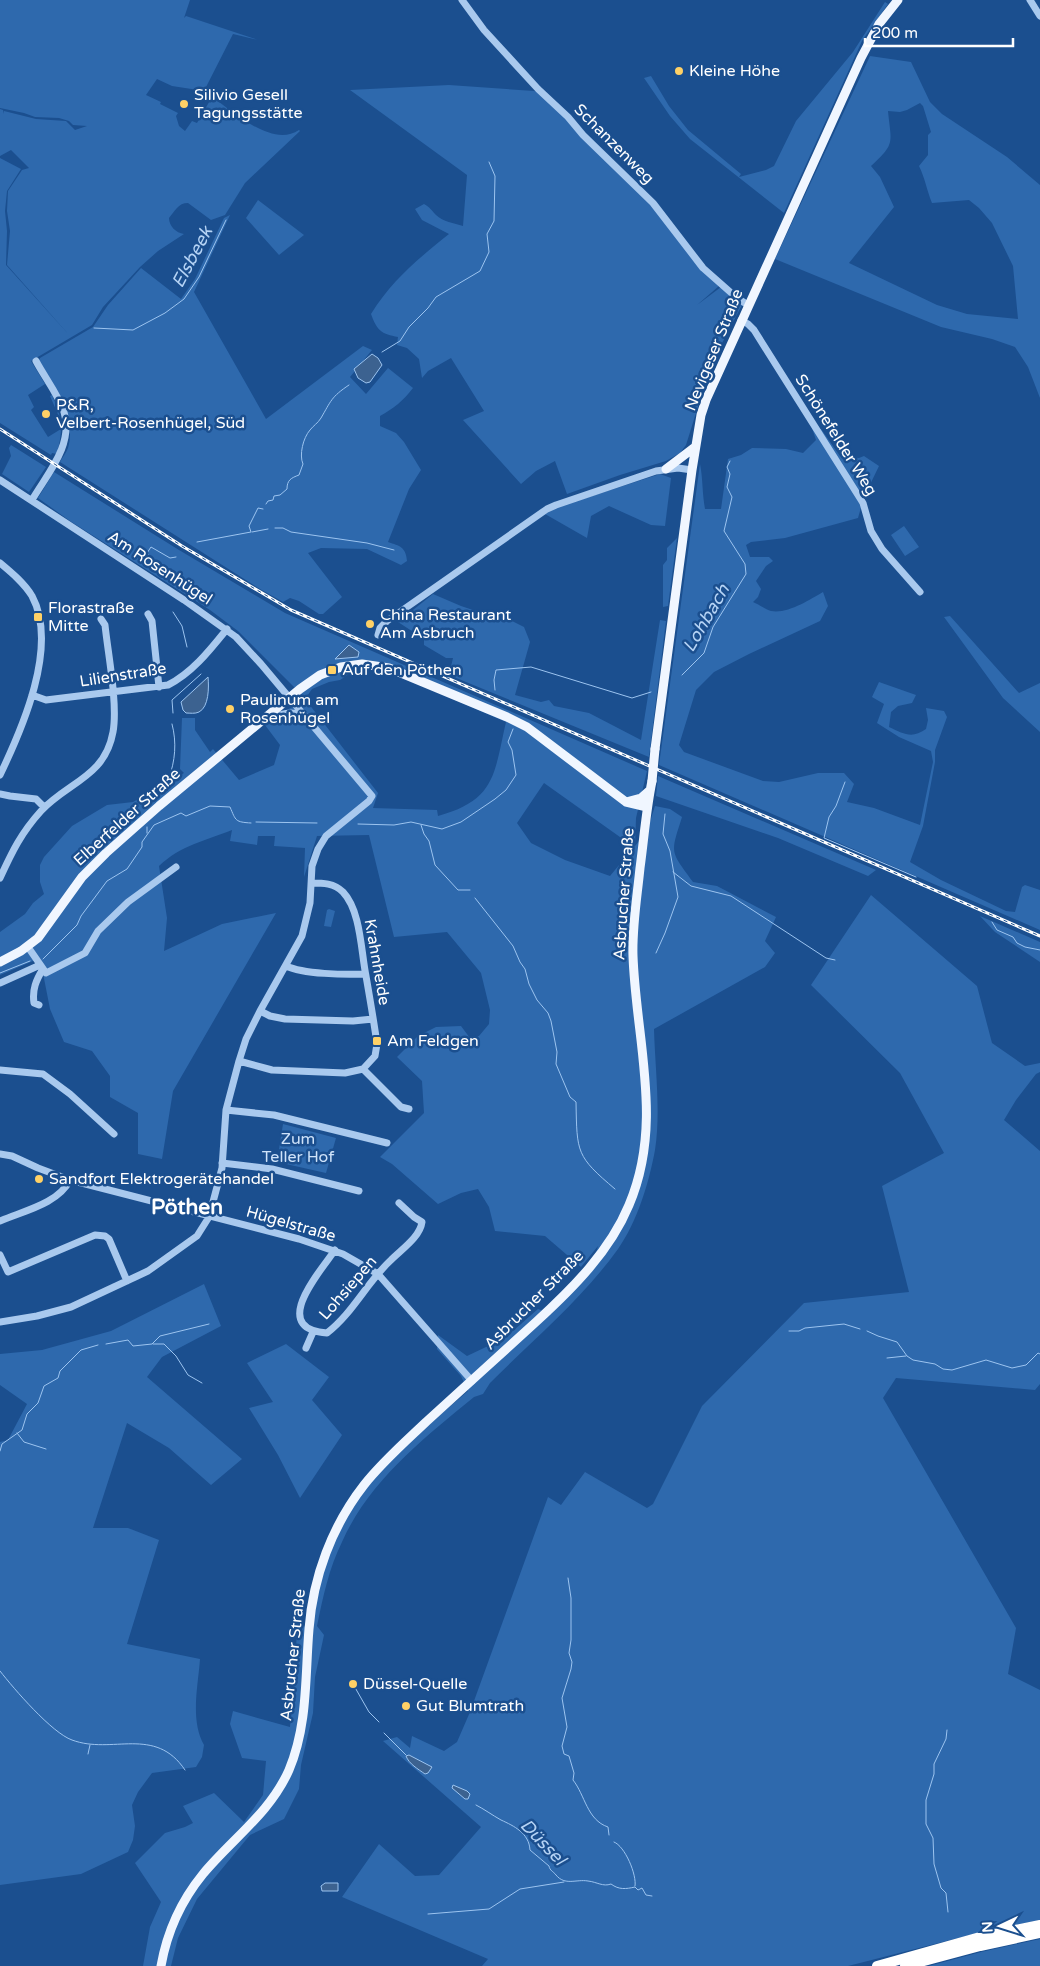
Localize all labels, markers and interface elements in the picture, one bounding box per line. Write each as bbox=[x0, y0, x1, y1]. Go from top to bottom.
scale bar bbox=[865, 15, 1012, 47]
text: 200 m bbox=[872, 24, 918, 42]
place label: Kleine Höhe bbox=[689, 61, 780, 81]
marker: Kleine Höhe bbox=[673, 65, 685, 77]
place label: Silivio Gesell Tagungsstätte bbox=[194, 85, 303, 123]
marker: Silivio Gesell Tagungsstätte bbox=[178, 98, 190, 110]
street label: Schanzenweg bbox=[570, 100, 658, 188]
water label: Elsbeek bbox=[167, 222, 218, 291]
street label: Nevigeser Straße bbox=[680, 286, 748, 414]
street label: Schönefelder Weg bbox=[791, 371, 881, 499]
place label: P&R, Velbert-Rosenhügel, Süd bbox=[56, 395, 245, 433]
marker: P&R, Velbert-Rosenhügel, Süd bbox=[40, 408, 52, 420]
street label: Am Rosenhügel bbox=[104, 527, 216, 609]
water label: Lohbach bbox=[678, 579, 735, 656]
place label: Florastraße Mitte bbox=[48, 598, 134, 636]
place label: China Restaurant Am Asbruch bbox=[380, 605, 511, 643]
marker: Florastraße Mitte bbox=[32, 611, 44, 623]
marker: China Restaurant Am Asbruch bbox=[364, 618, 376, 630]
street label: Lilienstraße bbox=[78, 658, 168, 692]
place label: Auf den Pöthen bbox=[342, 660, 462, 680]
marker: Auf den Pöthen bbox=[326, 664, 338, 676]
place label: Paulinum am Rosenhügel bbox=[240, 690, 339, 728]
marker: Paulinum am Rosenhügel bbox=[224, 703, 236, 715]
street label: Elberfelder Straße bbox=[69, 764, 185, 870]
street label: Asbrucher Straße bbox=[609, 827, 639, 961]
street label: Krahnheide bbox=[360, 917, 394, 1007]
place label: Am Feldgen bbox=[387, 1031, 479, 1051]
marker: Am Feldgen bbox=[371, 1035, 383, 1047]
park label: Zum Teller Hof bbox=[262, 1129, 335, 1167]
place label: Sandfort Elektrogerätehandel bbox=[49, 1169, 274, 1189]
marker: Sandfort Elektrogerätehandel bbox=[33, 1173, 45, 1185]
district label: Pöthen bbox=[151, 1195, 223, 1220]
street label: Hügelstraße bbox=[244, 1202, 338, 1246]
street label: Asbrucher Straße bbox=[480, 1246, 588, 1354]
street label: Lohsiepen bbox=[315, 1252, 381, 1324]
street label: Asbrucher Straße bbox=[276, 1588, 310, 1722]
place label: Düssel-Quelle bbox=[363, 1674, 467, 1694]
marker: Düssel-Quelle bbox=[347, 1678, 359, 1690]
place label: Gut Blumtrath bbox=[416, 1696, 524, 1716]
marker: Gut Blumtrath bbox=[400, 1700, 412, 1712]
water label: Düssel bbox=[516, 1814, 572, 1872]
north arrow bbox=[975, 1901, 1025, 1951]
text: N bbox=[979, 1921, 996, 1933]

